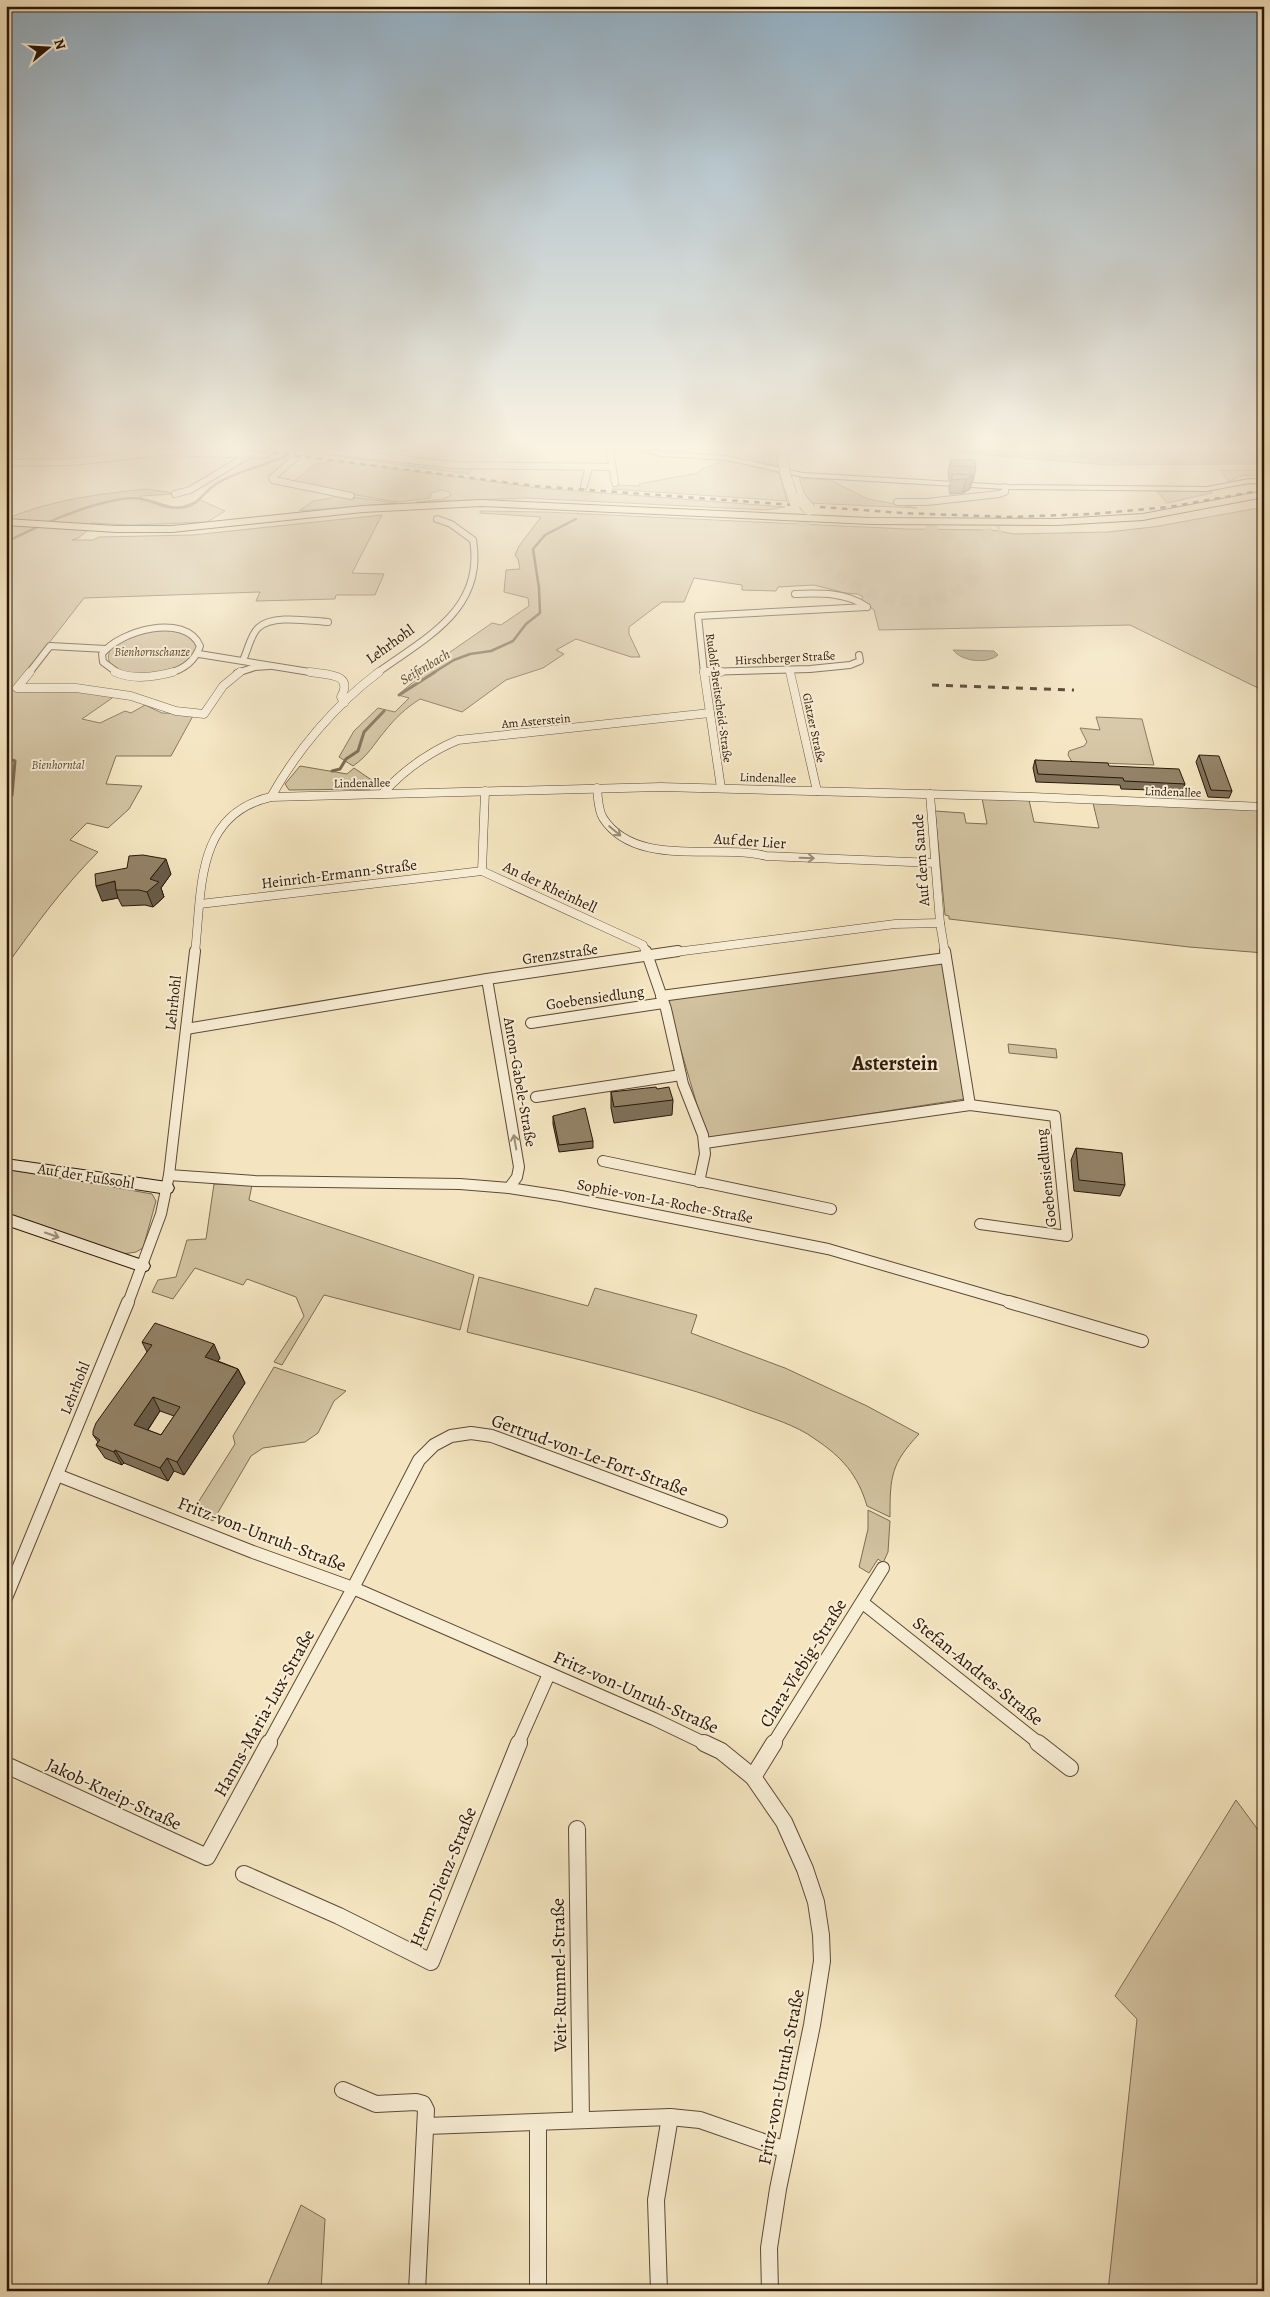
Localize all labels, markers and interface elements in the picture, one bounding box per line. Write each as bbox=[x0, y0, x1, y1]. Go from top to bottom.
north arrow bbox=[22, 22, 72, 72]
text: N bbox=[49, 36, 70, 52]
street label: Lehrhohl bbox=[362, 619, 418, 668]
street label: Rudolf-Breitscheid-Straße bbox=[702, 632, 736, 764]
park label: Bienhornschanze bbox=[114, 644, 191, 660]
water label: Seifenbach bbox=[396, 645, 454, 689]
street label: Hirschberger Straße bbox=[734, 647, 836, 669]
street label: Glatzer Straße bbox=[799, 692, 829, 764]
street label: Am Asterstein bbox=[500, 710, 571, 732]
park label: Bienhorntal bbox=[32, 757, 84, 773]
street label: Lindenallee bbox=[739, 769, 797, 787]
street label: Lindenallee bbox=[334, 775, 390, 791]
street label: Lindenallee bbox=[1144, 783, 1202, 801]
street label: Auf dem Sande bbox=[908, 813, 934, 908]
one-way arrow bbox=[608, 826, 621, 837]
street label: Auf der Lier bbox=[712, 828, 787, 854]
one-way arrow bbox=[799, 853, 815, 863]
street label: Heinrich-Ermann-Straße bbox=[260, 854, 418, 893]
street label: An der Rheinhell bbox=[499, 856, 600, 918]
street label: Grenzstraße bbox=[521, 939, 599, 969]
street label: Lehrhohl bbox=[160, 974, 186, 1032]
street label: Goebensiedlung bbox=[545, 981, 646, 1015]
street label: Anton-Gabele-Straße bbox=[499, 1015, 541, 1149]
district label: Asterstein bbox=[851, 1050, 938, 1077]
street label: Goebensiedlung bbox=[1031, 1127, 1061, 1228]
one-way arrow bbox=[510, 1135, 520, 1151]
street label: Auf der Fußsohl bbox=[35, 1158, 136, 1194]
street label: Sophie-von-La-Roche-Straße bbox=[575, 1174, 755, 1228]
one-way arrow bbox=[44, 1231, 60, 1240]
street label: Lehrhohl bbox=[55, 1358, 95, 1417]
street label: Gertrud-von-Le-Fort-Straße bbox=[488, 1408, 692, 1502]
street label: Fritz-von-Unruh-Straße bbox=[174, 1491, 350, 1577]
street label: Clara-Viebig-Straße bbox=[754, 1594, 852, 1732]
street label: Stefan-Andres-Straße bbox=[908, 1611, 1048, 1731]
street label: Hanns-Maria-Lux-Straße bbox=[208, 1625, 320, 1801]
street label: Fritz-von-Unruh-Straße bbox=[550, 1645, 722, 1739]
street label: Jakob-Kneip-Straße bbox=[42, 1752, 186, 1836]
street label: Herm-Dienz-Straße bbox=[404, 1803, 482, 1951]
street label: Veit-Rummel-Straße bbox=[546, 1898, 572, 2053]
street label: Fritz-von-Unruh-Straße bbox=[752, 1987, 810, 2167]

